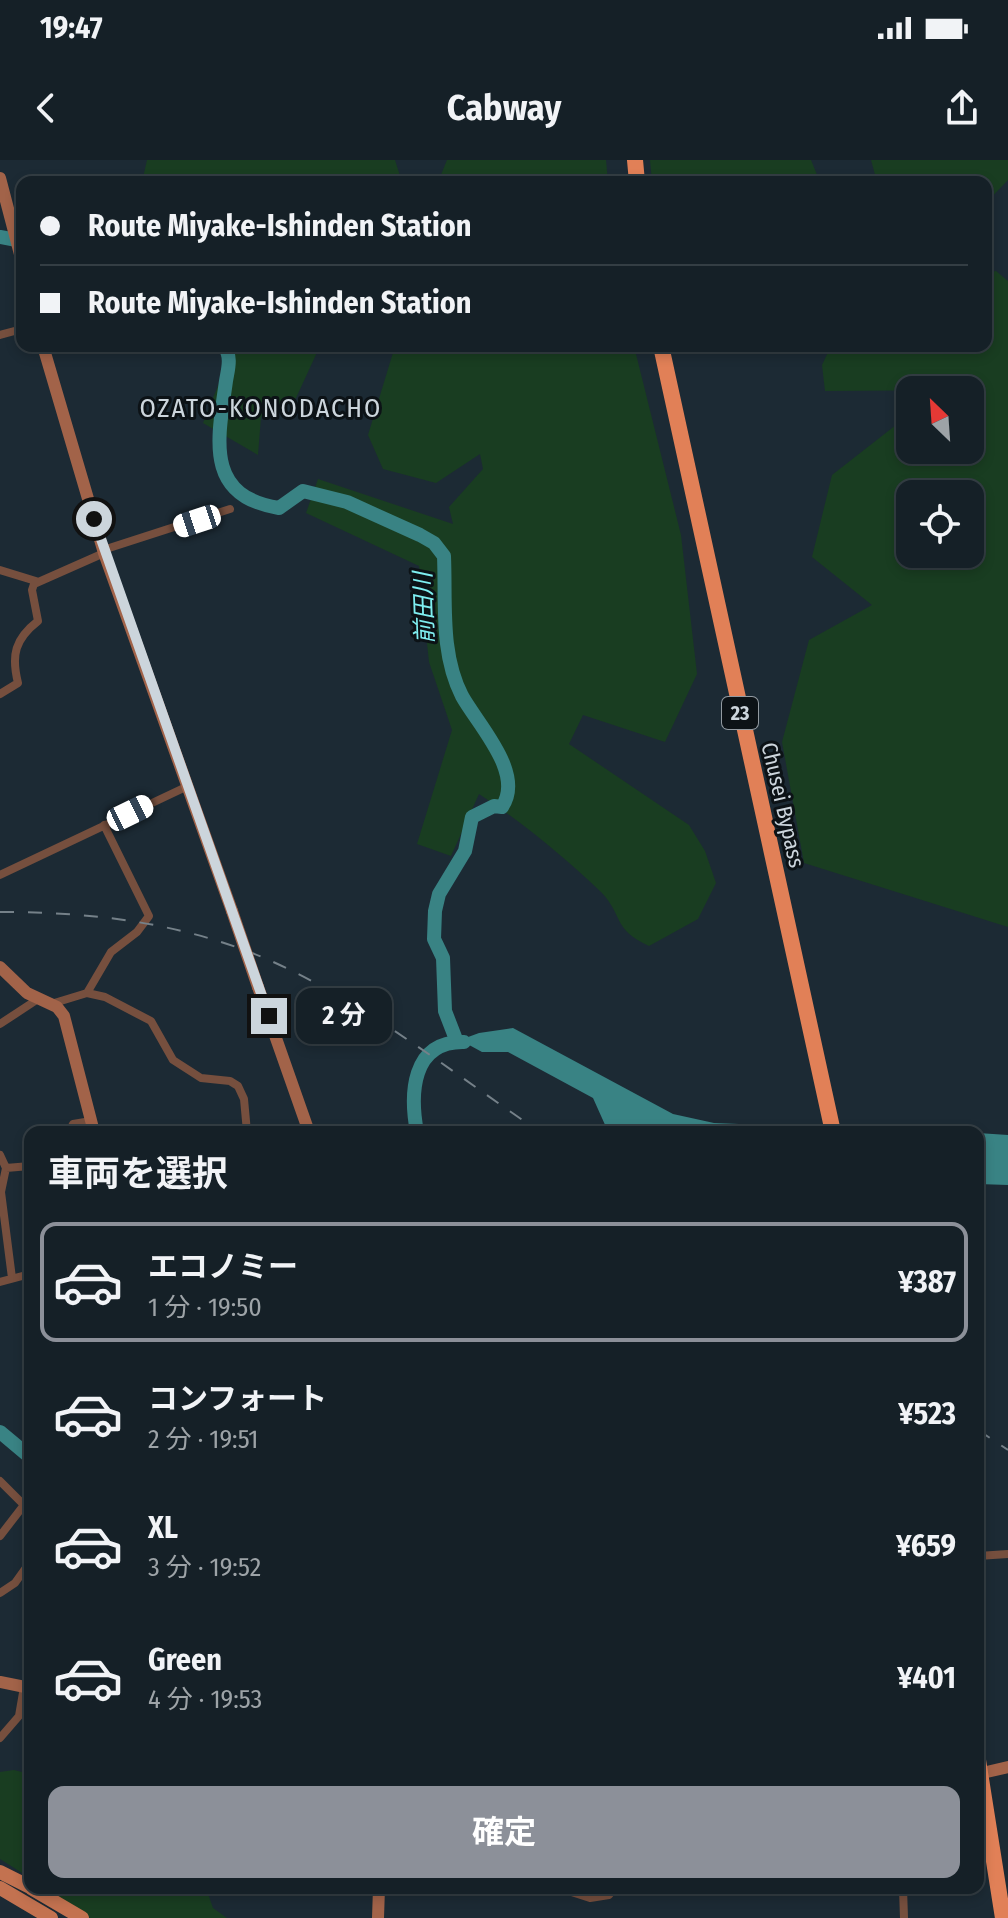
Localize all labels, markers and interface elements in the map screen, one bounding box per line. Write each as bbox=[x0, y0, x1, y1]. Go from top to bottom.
text: 19:47 bbox=[40, 10, 103, 46]
icon: back bbox=[24, 86, 68, 130]
text: Cabway bbox=[447, 86, 561, 130]
icon: share bbox=[940, 86, 984, 130]
text: Route Miyake-Ishinden Station bbox=[88, 208, 472, 244]
text: Route Miyake-Ishinden Station bbox=[88, 285, 472, 321]
north arrow bbox=[896, 376, 984, 464]
map controls bbox=[896, 376, 984, 568]
district label: OZATO-KONODACHO bbox=[140, 393, 382, 424]
button: locate bbox=[896, 480, 984, 568]
route start bbox=[76, 501, 112, 537]
car bbox=[170, 502, 224, 540]
water label: 前田川 bbox=[409, 569, 439, 644]
road number: 23 bbox=[722, 697, 758, 729]
street label: Chusei Bypass bbox=[755, 740, 811, 870]
car bbox=[103, 792, 157, 834]
callout: 2 分 bbox=[297, 988, 393, 1044]
route end bbox=[251, 998, 287, 1034]
text: 2 分 bbox=[322, 1000, 366, 1031]
text: 車両を選択 bbox=[48, 1152, 228, 1196]
icon: car bbox=[52, 1246, 124, 1318]
text: エコノミー bbox=[148, 1249, 298, 1285]
text: ¥387 bbox=[898, 1264, 956, 1300]
text: 1 分 · 19:50 bbox=[148, 1292, 262, 1323]
icon: car bbox=[52, 1378, 124, 1450]
text: コンフォート bbox=[148, 1381, 327, 1417]
text: ¥523 bbox=[898, 1396, 956, 1432]
text: 2 分 · 19:51 bbox=[148, 1424, 259, 1455]
icon: car bbox=[52, 1510, 124, 1582]
text: XL bbox=[148, 1510, 178, 1546]
text: ¥659 bbox=[896, 1528, 956, 1564]
text: 3 分 · 19:52 bbox=[148, 1552, 261, 1583]
icon: car bbox=[52, 1642, 124, 1714]
text: Green bbox=[148, 1642, 222, 1678]
text: ¥401 bbox=[897, 1660, 956, 1696]
text: 4 分 · 19:53 bbox=[148, 1684, 262, 1715]
button: 確定 bbox=[48, 1786, 960, 1878]

